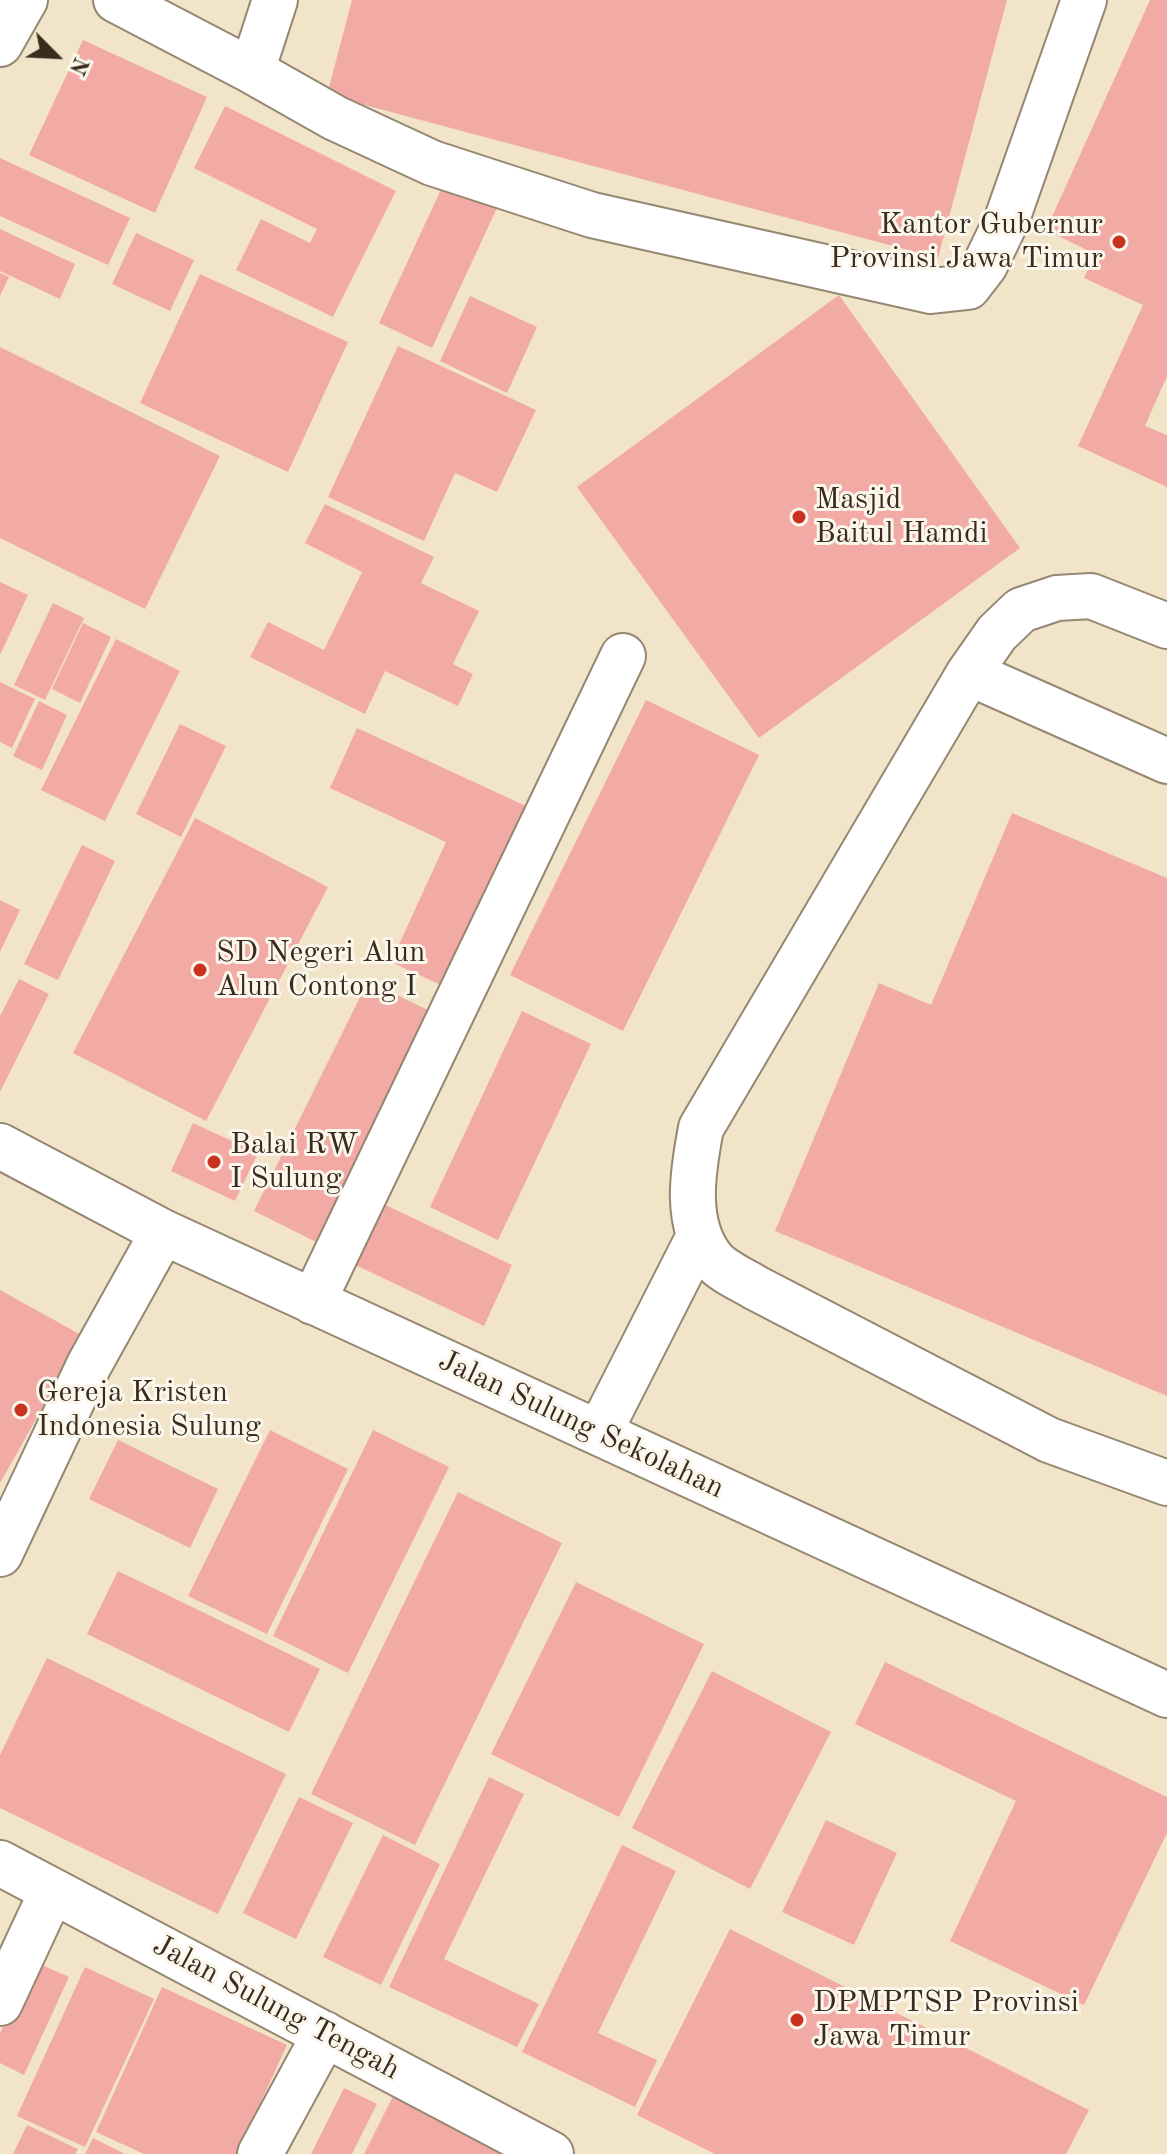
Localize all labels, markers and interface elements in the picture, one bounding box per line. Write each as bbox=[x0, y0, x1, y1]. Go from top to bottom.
north arrow bbox=[16, 16, 96, 96]
text: N bbox=[64, 54, 91, 78]
place label: Kantor Gubernur Provinsi Jawa Timur bbox=[829, 207, 1103, 278]
marker: Kantor Gubernur Provinsi Jawa Timur bbox=[1110, 233, 1128, 251]
place label: Masjid Baitul Hamdi bbox=[815, 482, 988, 552]
marker: Masjid Baitul Hamdi bbox=[790, 508, 808, 526]
place label: SD Negeri Alun Alun Contong I bbox=[216, 935, 425, 1006]
marker: SD Negeri Alun Alun Contong I bbox=[191, 961, 209, 979]
place label: Balai RW I Sulung bbox=[230, 1127, 358, 1198]
marker: Balai RW I Sulung bbox=[205, 1153, 223, 1171]
street label: Jalan Sulung Sekolahan bbox=[432, 1343, 730, 1507]
place label: Gereja Kristen Indonesia Sulung bbox=[37, 1375, 261, 1446]
marker: Gereja Kristen Indonesia Sulung bbox=[12, 1401, 30, 1419]
street label: Jalan Sulung Tengah bbox=[146, 1928, 406, 2088]
place label: DPMPTSP Provinsi Jawa Timur bbox=[813, 1985, 1079, 2056]
marker: DPMPTSP Provinsi Jawa Timur bbox=[788, 2011, 806, 2029]

